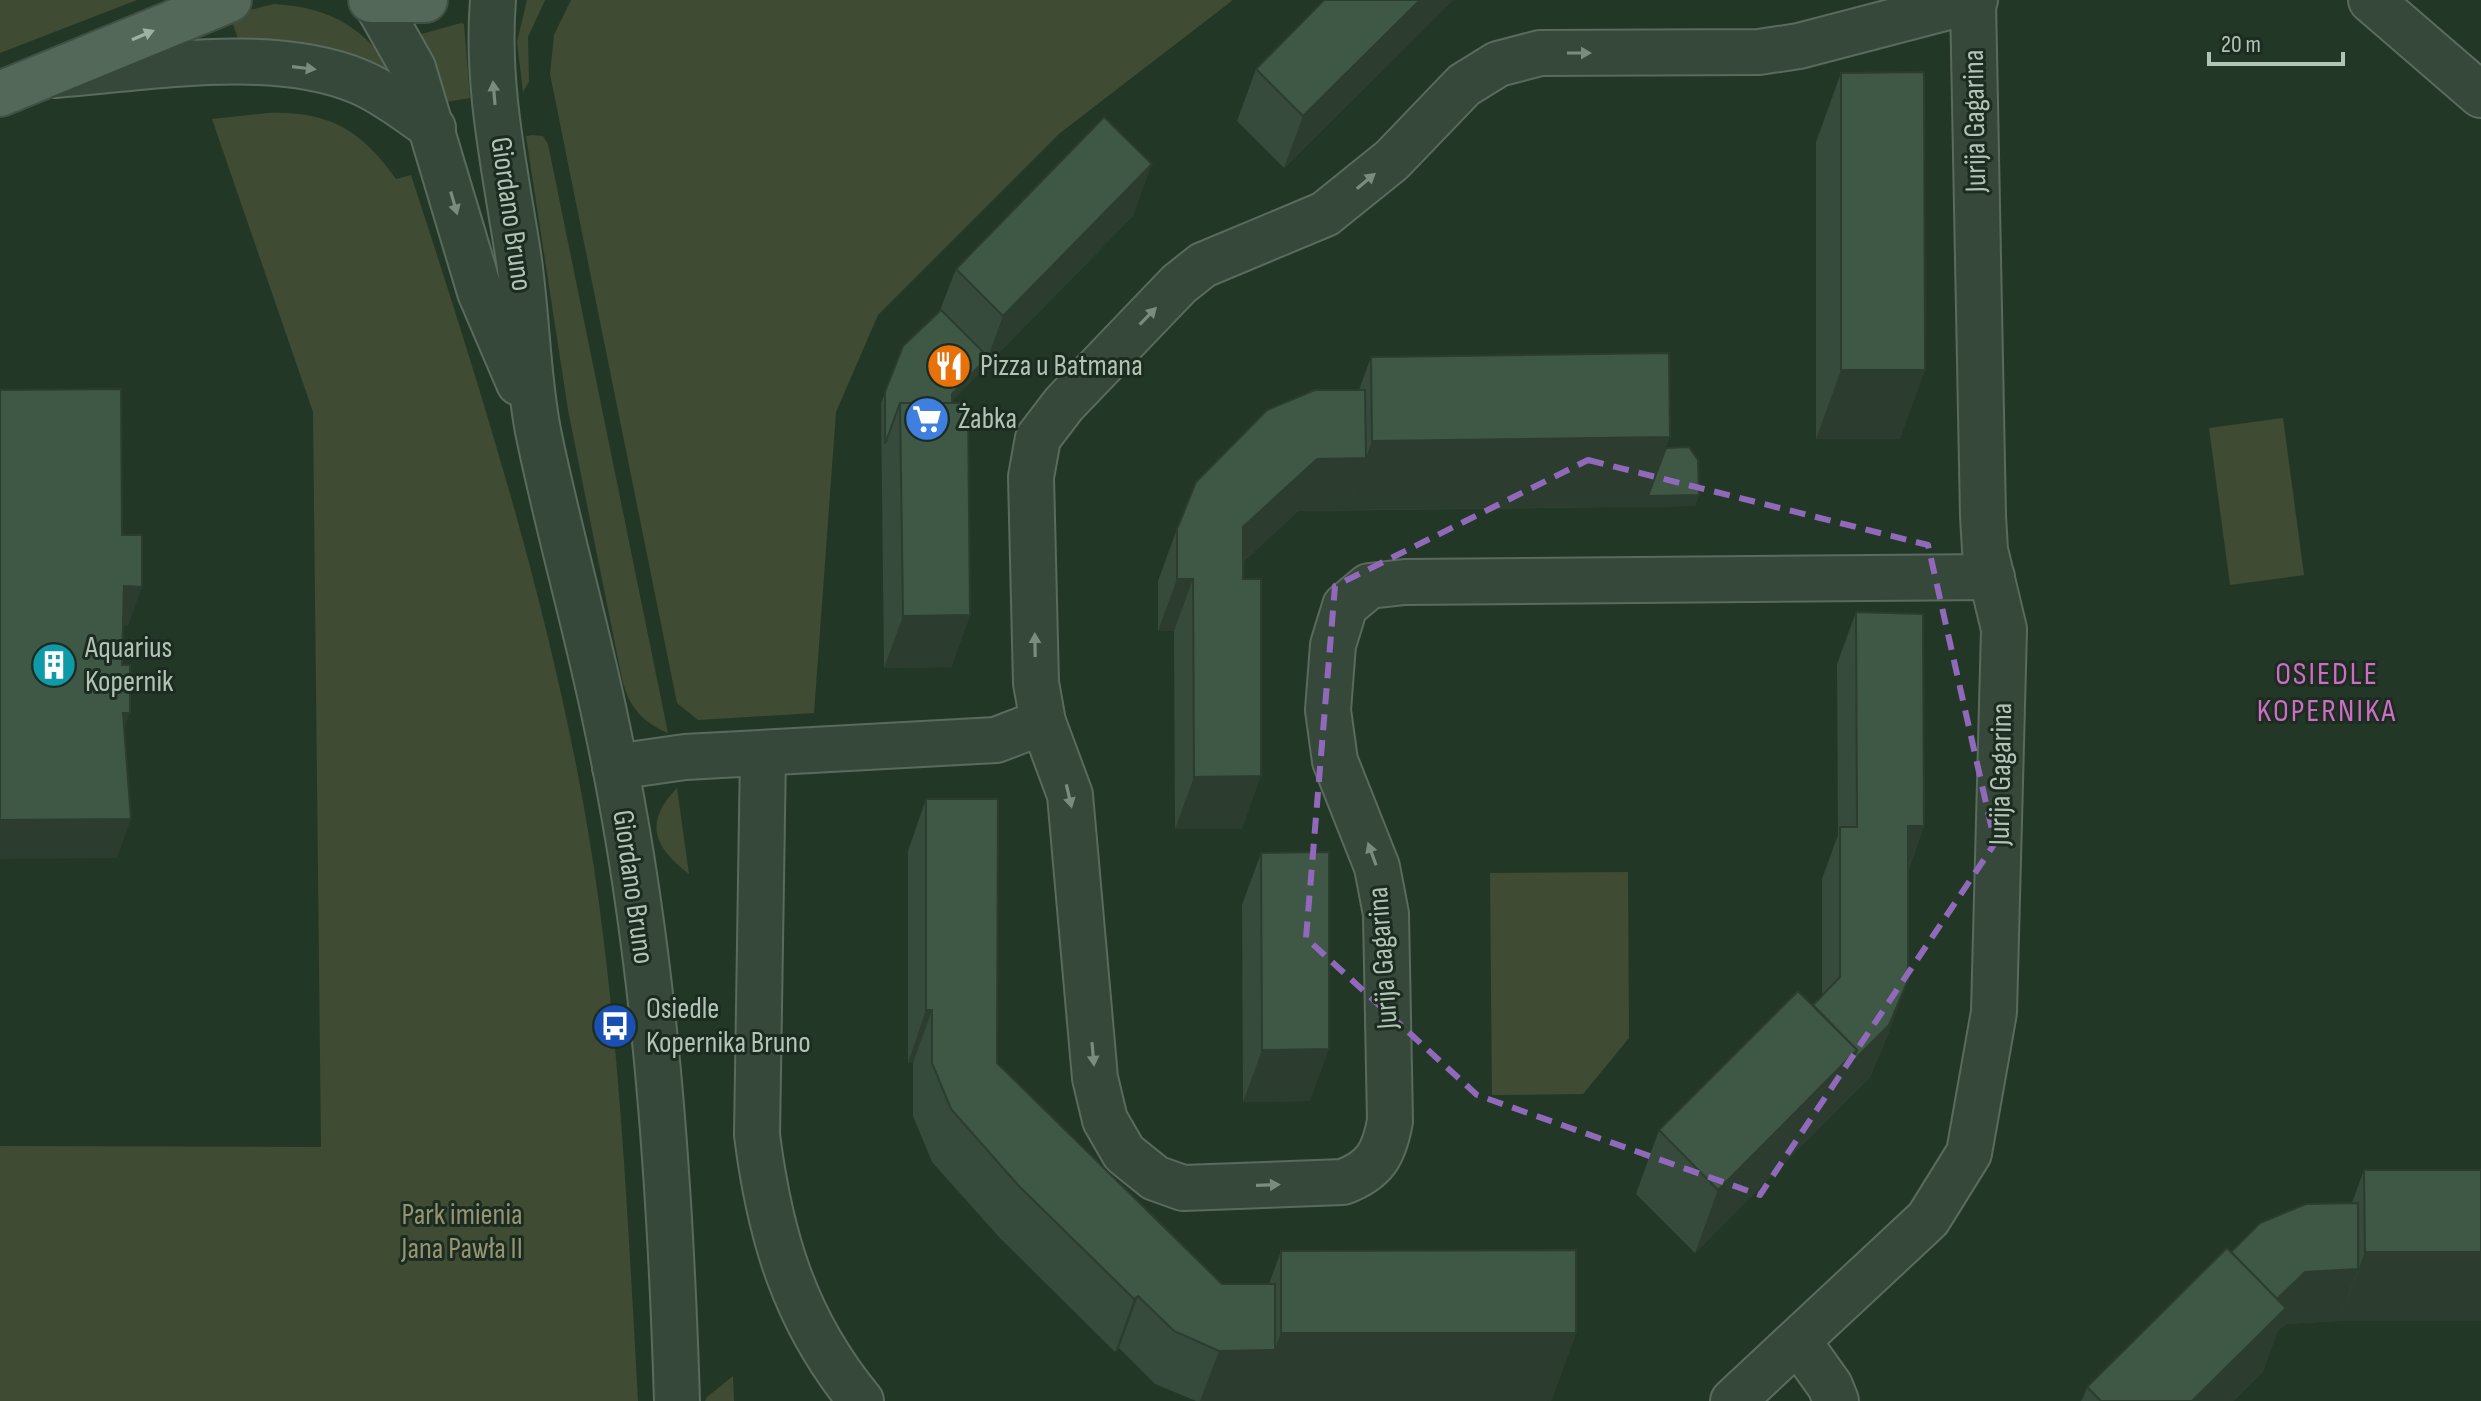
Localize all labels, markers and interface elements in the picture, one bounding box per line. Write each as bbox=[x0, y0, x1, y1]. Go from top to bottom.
scale bar bbox=[2209, 16, 2343, 66]
one-way arrow bbox=[131, 28, 155, 41]
text: 20 m bbox=[2221, 30, 2261, 59]
one-way arrow bbox=[1567, 47, 1592, 59]
street label: Jurija Gagarina bbox=[1956, 49, 1994, 194]
one-way arrow bbox=[292, 61, 317, 74]
one-way arrow bbox=[487, 80, 500, 105]
street label: Giordano Bruno bbox=[482, 135, 540, 293]
one-way arrow bbox=[1356, 173, 1376, 190]
one-way arrow bbox=[449, 190, 461, 215]
one-way arrow bbox=[1138, 307, 1157, 326]
restaurant icon: Pizza u Batmana bbox=[925, 342, 973, 390]
place label: Pizza u Batmana bbox=[980, 348, 1143, 384]
supermarket icon: Żabka bbox=[903, 395, 951, 443]
place label: Żabka bbox=[958, 401, 1017, 437]
place label: Aquarius Kopernik bbox=[84, 630, 174, 700]
one-way arrow bbox=[1029, 632, 1041, 657]
building icon: Aquarius Kopernik bbox=[30, 641, 78, 689]
district label: OSIEDLE KOPERNIKA bbox=[2257, 655, 2397, 731]
street label: Jurija Gagarina bbox=[1982, 702, 2020, 847]
one-way arrow bbox=[1063, 783, 1076, 808]
street label: Giordano Bruno bbox=[604, 808, 662, 966]
one-way arrow bbox=[1365, 841, 1378, 865]
street label: Jurija Gagarina bbox=[1360, 886, 1406, 1031]
place label: Osiedle Kopernika Bruno bbox=[646, 991, 811, 1061]
bus stop icon: Osiedle Kopernika Bruno bbox=[591, 1002, 639, 1050]
one-way arrow bbox=[1087, 1042, 1100, 1067]
one-way arrow bbox=[1256, 1178, 1281, 1191]
park label: Park imienia Jana Pawła II bbox=[400, 1197, 523, 1267]

